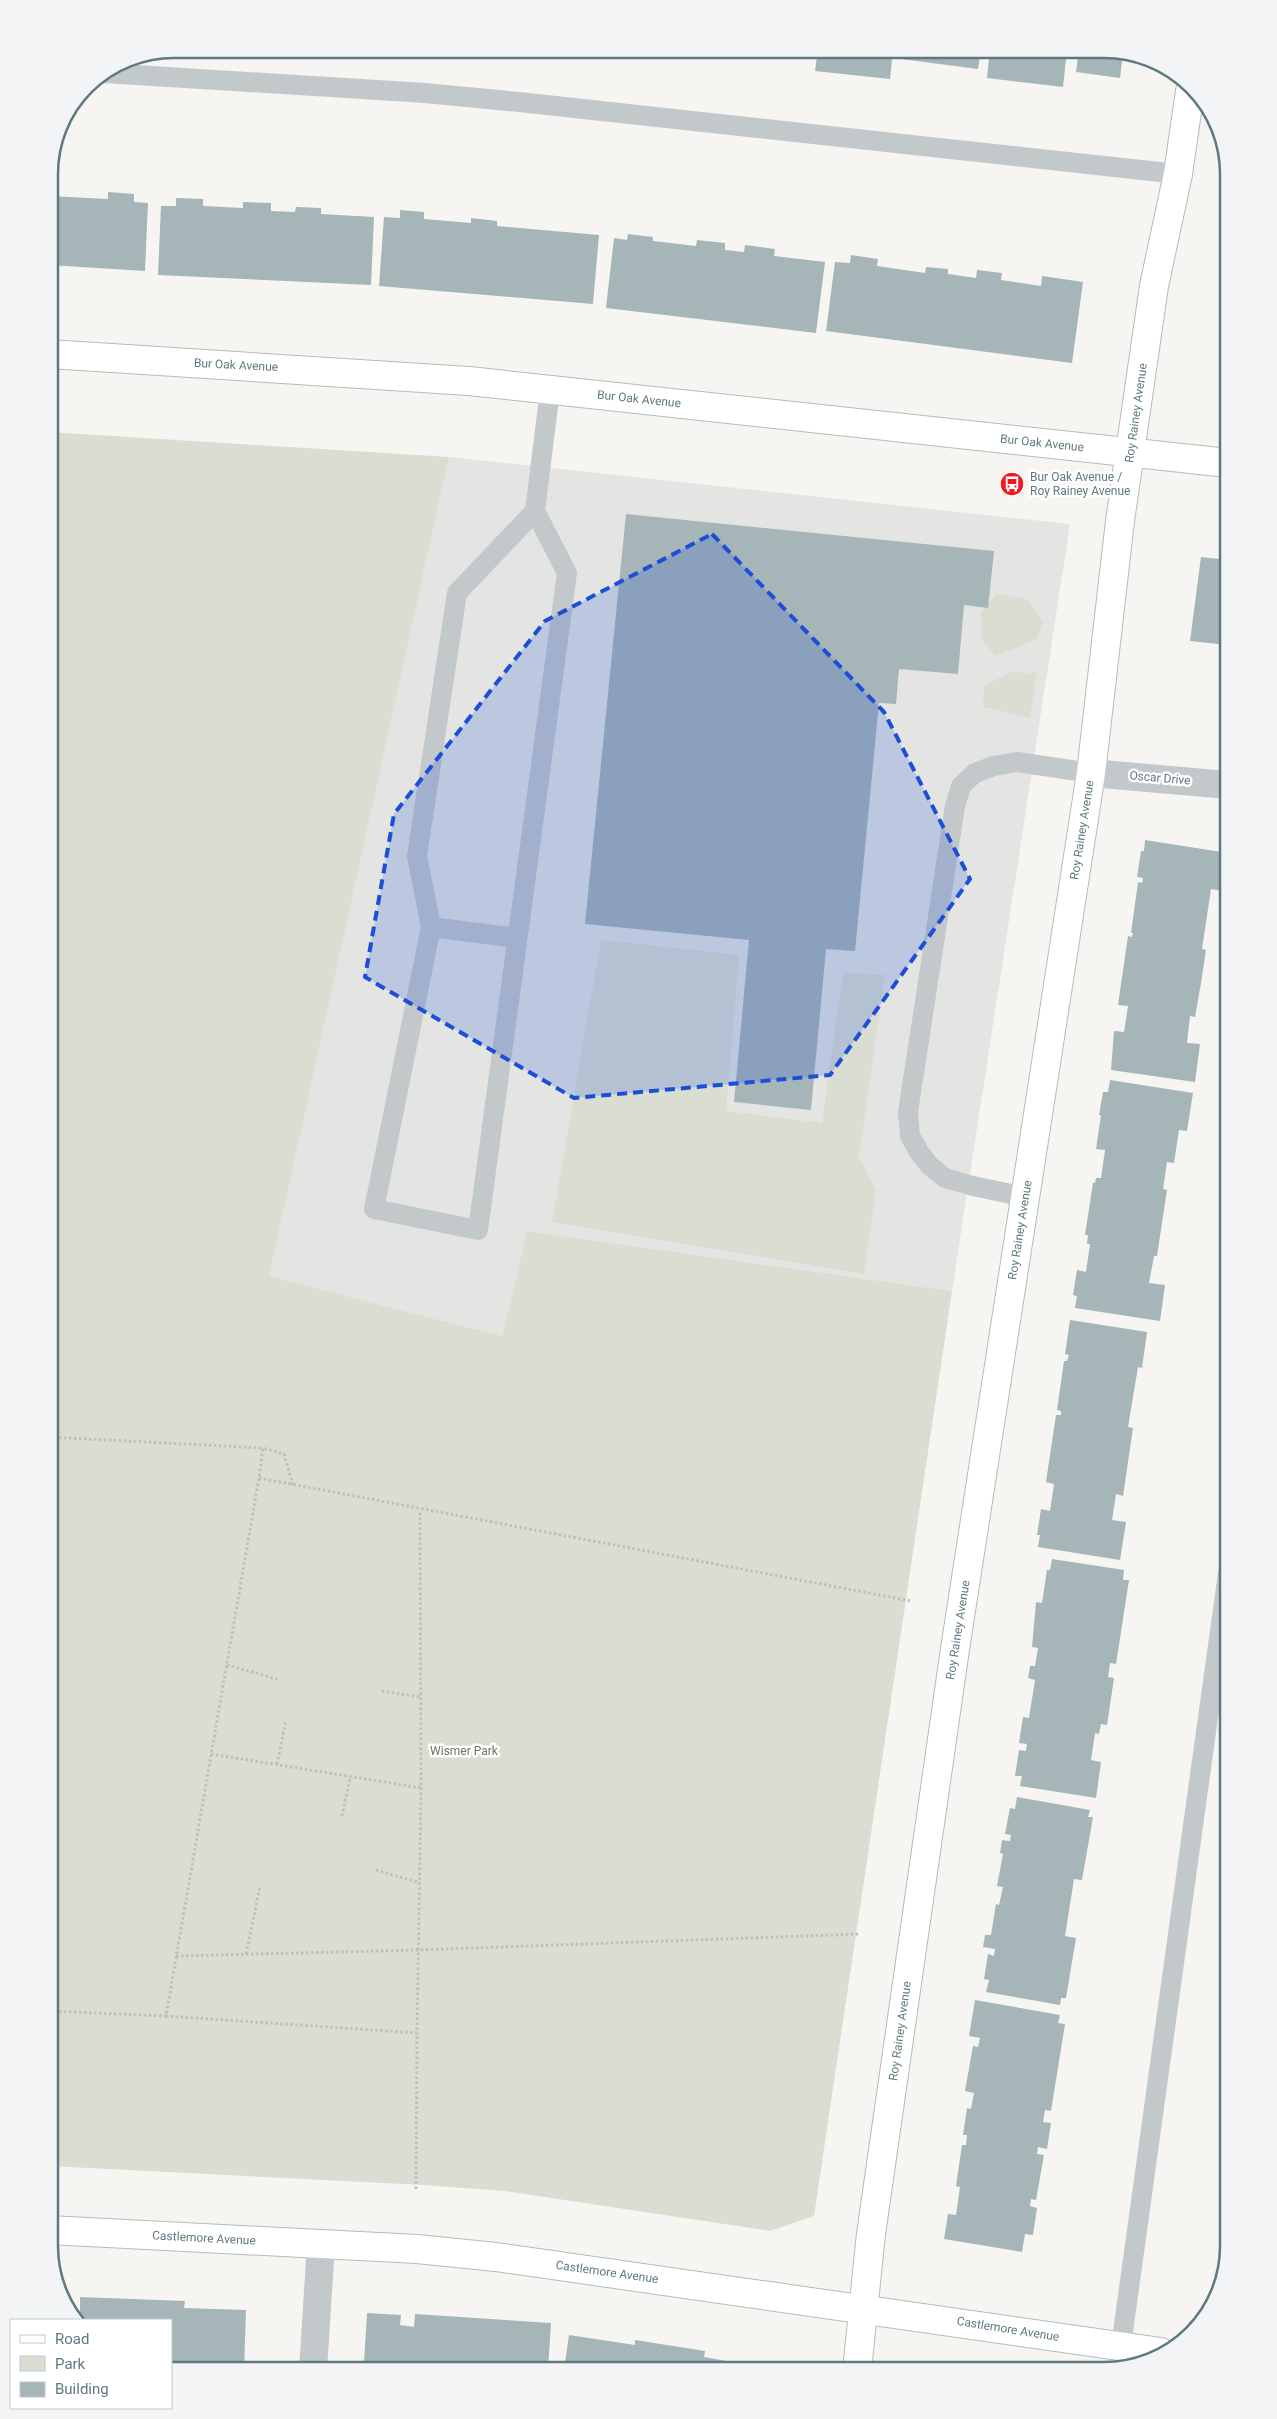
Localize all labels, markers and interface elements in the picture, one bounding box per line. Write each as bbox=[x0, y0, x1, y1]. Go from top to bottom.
street label: Bur Oak Avenue bbox=[194, 356, 278, 374]
street label: Roy Rainey Avenue bbox=[1122, 362, 1150, 464]
street label: Bur Oak Avenue bbox=[596, 388, 682, 410]
street label: Bur Oak Avenue bbox=[999, 432, 1085, 454]
place label: Bur Oak Avenue / Roy Rainey Avenue bbox=[1030, 470, 1130, 498]
bus stop icon: Bur Oak Avenue / Roy Rainey Avenue bbox=[999, 471, 1025, 497]
street label: Oscar Drive bbox=[1129, 768, 1191, 788]
street label: Roy Rainey Avenue bbox=[1067, 779, 1097, 881]
street label: Roy Rainey Avenue bbox=[1005, 1179, 1035, 1281]
street label: Roy Rainey Avenue bbox=[943, 1579, 973, 1681]
park label: Wismer Park bbox=[430, 1744, 499, 1758]
street label: Roy Rainey Avenue bbox=[886, 1980, 914, 2082]
street label: Castlemore Avenue bbox=[152, 2228, 256, 2248]
street label: Castlemore Avenue bbox=[555, 2258, 659, 2286]
street label: Castlemore Avenue bbox=[956, 2314, 1060, 2344]
legend bbox=[10, 2319, 172, 2409]
text: Road bbox=[55, 2330, 89, 2348]
text: Park bbox=[55, 2355, 86, 2373]
text: Building bbox=[55, 2380, 109, 2398]

